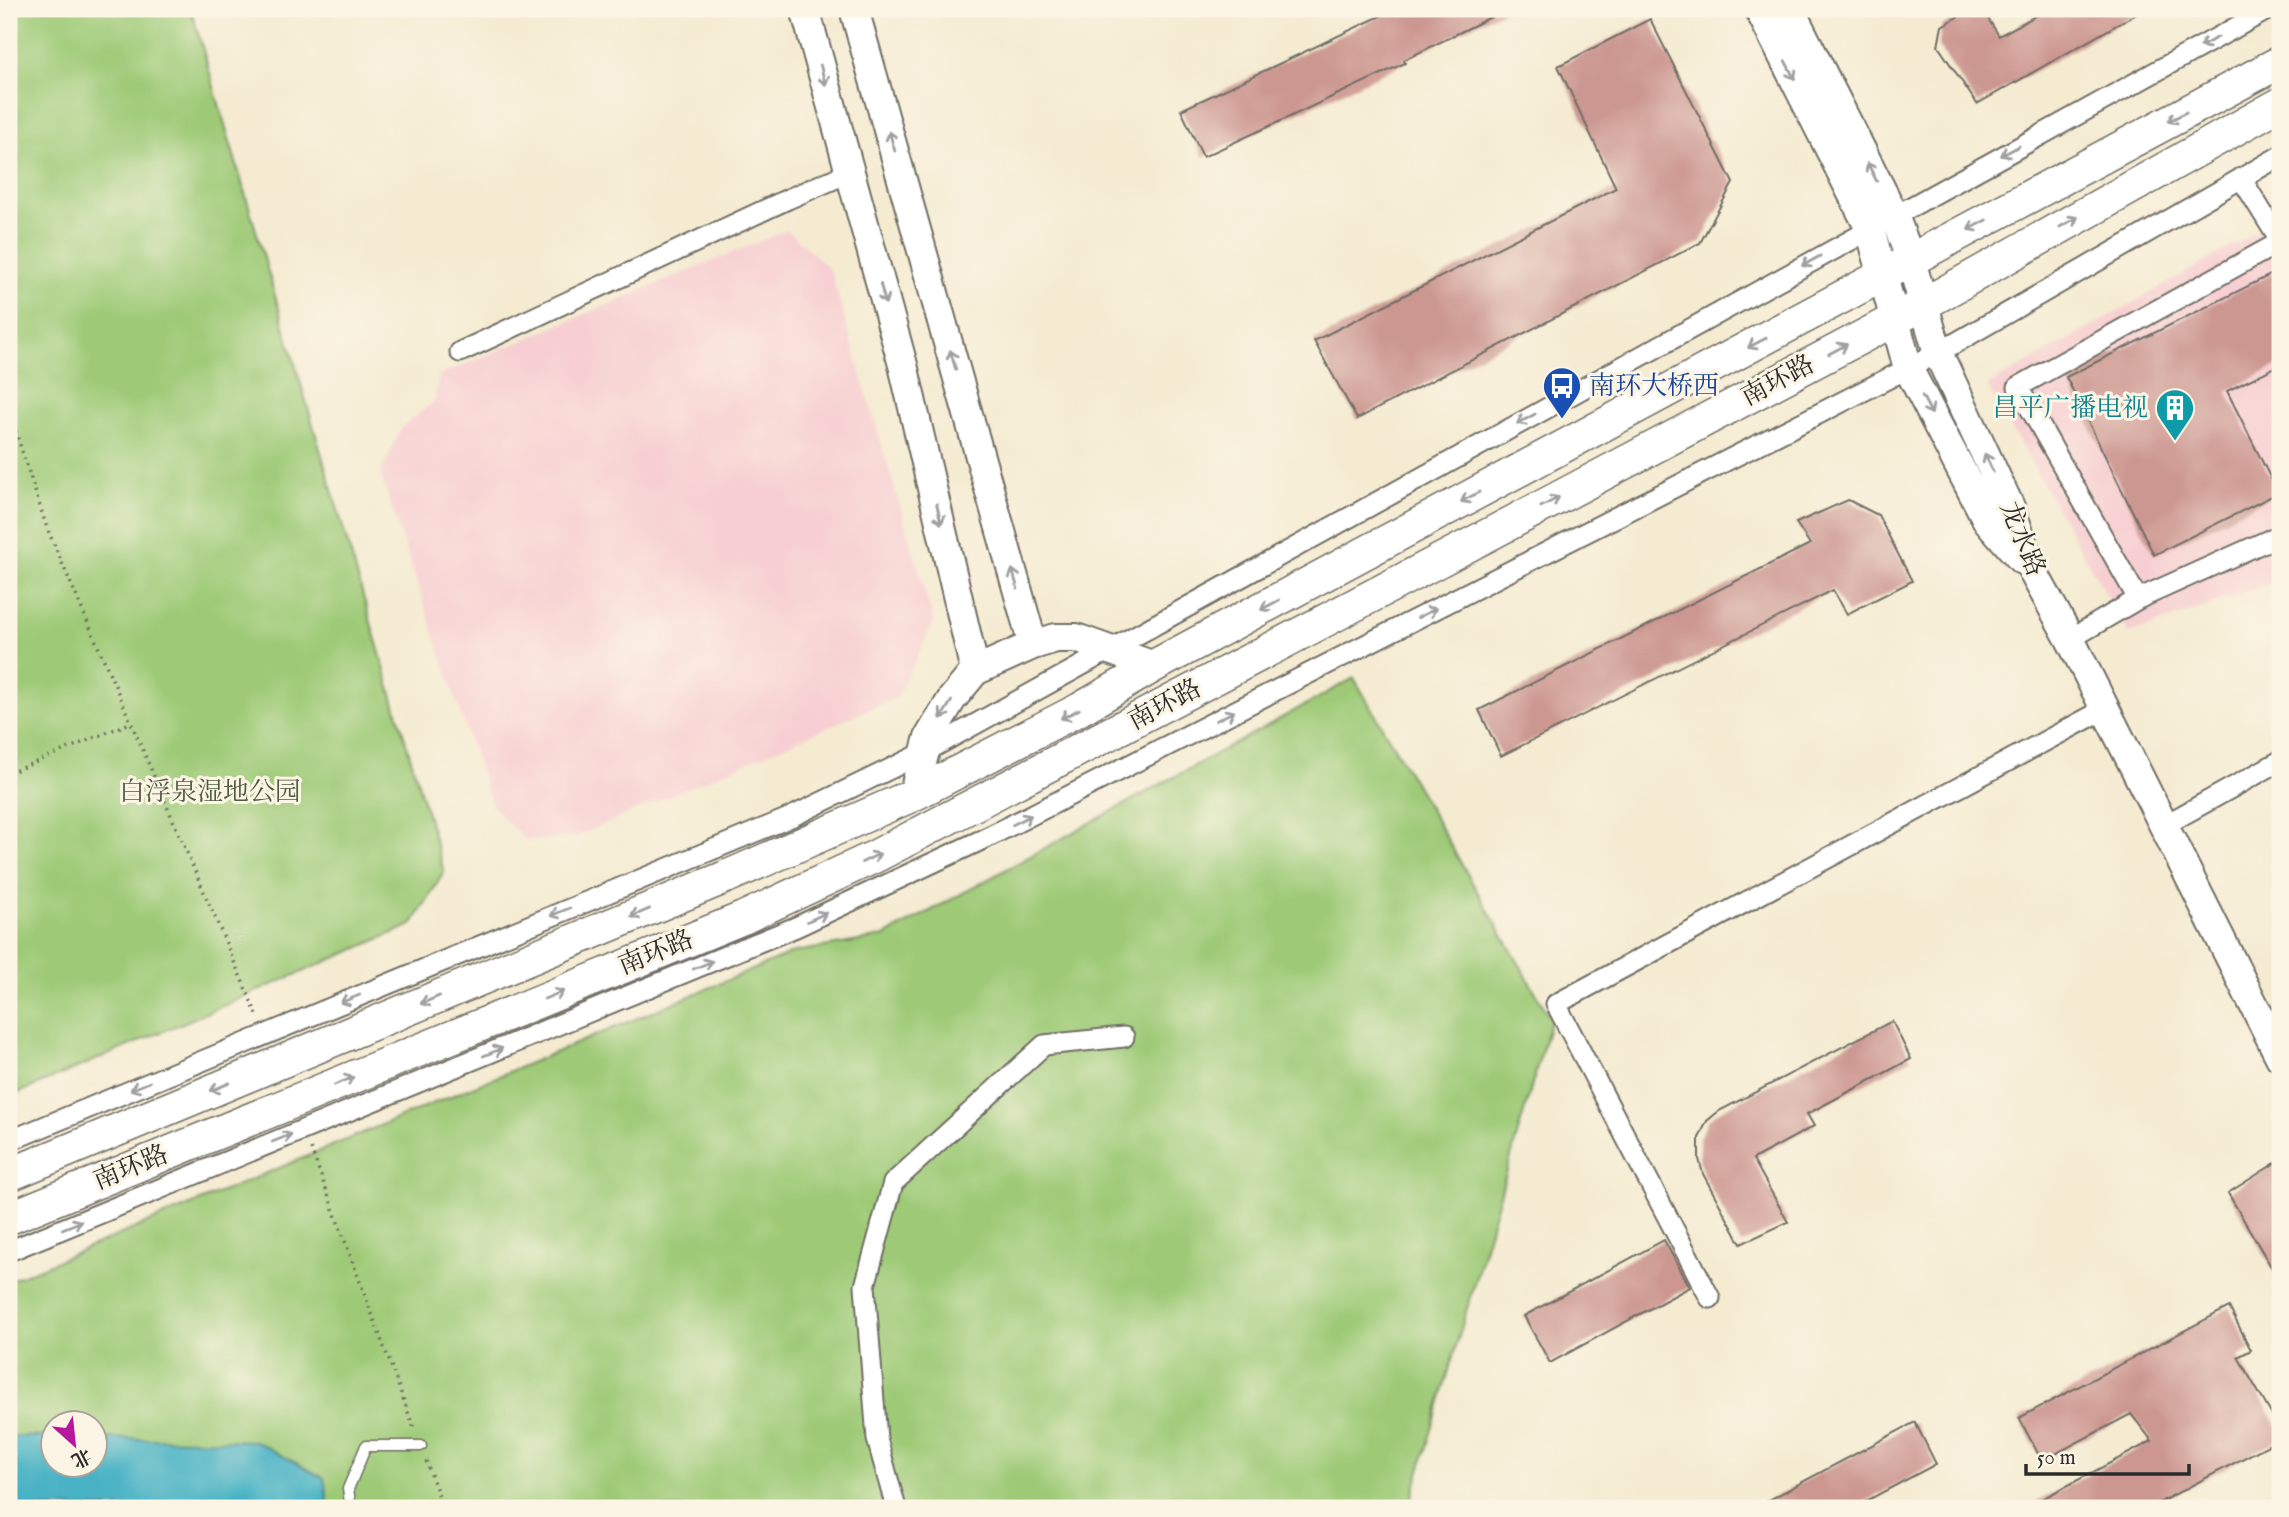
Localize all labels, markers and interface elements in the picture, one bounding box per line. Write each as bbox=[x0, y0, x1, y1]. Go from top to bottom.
one-way arrow bbox=[2199, 35, 2220, 49]
one-way arrow bbox=[1783, 59, 1797, 80]
one-way arrow bbox=[817, 63, 830, 85]
one-way arrow bbox=[2167, 111, 2188, 125]
one-way arrow bbox=[884, 130, 897, 152]
one-way arrow bbox=[2000, 144, 2020, 158]
one-way arrow bbox=[1865, 162, 1879, 183]
one-way arrow bbox=[2058, 215, 2078, 229]
one-way arrow bbox=[1967, 218, 1987, 232]
one-way arrow bbox=[1801, 255, 1822, 268]
one-way arrow bbox=[878, 283, 891, 305]
one-way arrow bbox=[1747, 337, 1768, 350]
one-way arrow bbox=[1827, 342, 1847, 356]
street label: 南环路 bbox=[1736, 348, 1820, 414]
one-way arrow bbox=[946, 349, 959, 371]
bus stop icon: 南环大桥西 bbox=[1541, 365, 1583, 420]
place label: 南环大桥西 bbox=[1589, 370, 1719, 403]
building icon: 昌平广播电视 bbox=[2154, 387, 2196, 442]
place label: 昌平广播电视 bbox=[1992, 392, 2148, 425]
one-way arrow bbox=[1921, 394, 1934, 415]
one-way arrow bbox=[1517, 412, 1537, 426]
one-way arrow bbox=[1982, 453, 1995, 474]
one-way arrow bbox=[1460, 491, 1481, 504]
one-way arrow bbox=[1540, 495, 1560, 509]
street label: 龙水路 bbox=[1992, 497, 2052, 581]
one-way arrow bbox=[933, 502, 946, 525]
one-way arrow bbox=[1008, 568, 1021, 591]
one-way arrow bbox=[1260, 598, 1281, 612]
one-way arrow bbox=[1416, 605, 1437, 619]
street label: 南环路 bbox=[1123, 672, 1207, 738]
one-way arrow bbox=[938, 699, 952, 719]
one-way arrow bbox=[1060, 708, 1081, 721]
one-way arrow bbox=[1214, 709, 1235, 723]
park label: 白浮泉湿地公园 bbox=[119, 776, 301, 809]
one-way arrow bbox=[1011, 812, 1032, 826]
one-way arrow bbox=[860, 851, 882, 864]
one-way arrow bbox=[550, 907, 572, 920]
one-way arrow bbox=[630, 907, 652, 920]
one-way arrow bbox=[806, 910, 827, 924]
street label: 南环路 bbox=[614, 923, 698, 983]
one-way arrow bbox=[692, 958, 713, 971]
one-way arrow bbox=[543, 987, 565, 1000]
one-way arrow bbox=[340, 994, 362, 1007]
one-way arrow bbox=[420, 994, 442, 1007]
one-way arrow bbox=[481, 1044, 503, 1057]
one-way arrow bbox=[333, 1074, 354, 1087]
one-way arrow bbox=[130, 1081, 151, 1094]
one-way arrow bbox=[210, 1082, 231, 1095]
one-way arrow bbox=[271, 1131, 293, 1144]
street label: 南环路 bbox=[89, 1138, 173, 1198]
one-way arrow bbox=[61, 1217, 82, 1230]
north arrow bbox=[38, 1408, 108, 1478]
scale bar bbox=[2026, 1433, 2189, 1477]
text: 北 bbox=[67, 1442, 95, 1472]
text: 50 m bbox=[2037, 1445, 2076, 1472]

